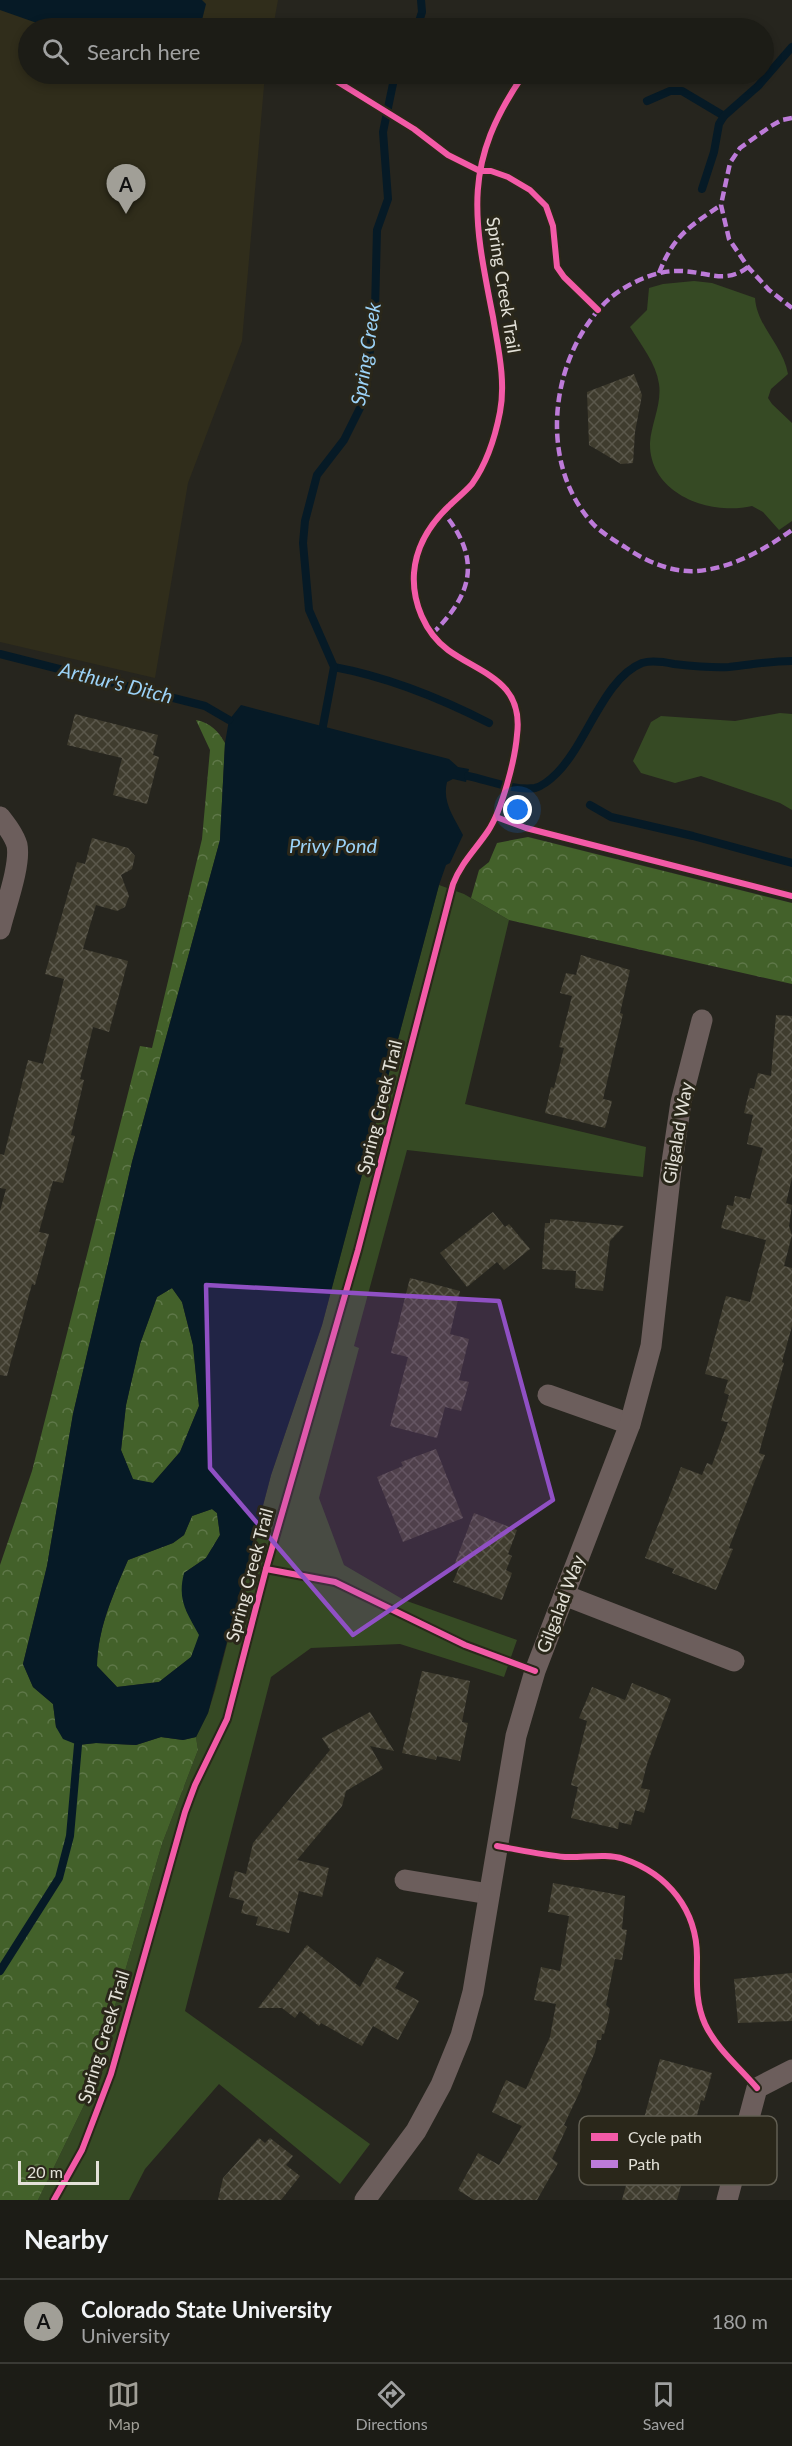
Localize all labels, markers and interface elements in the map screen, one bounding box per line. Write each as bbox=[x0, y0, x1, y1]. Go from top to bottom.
search box bbox=[18, 18, 774, 84]
icon: search bbox=[39, 35, 72, 68]
text: Search here bbox=[87, 38, 200, 65]
pin: A bbox=[106, 164, 146, 214]
street label: Spring Creek Trail bbox=[482, 215, 526, 354]
water label: Spring Creek bbox=[345, 300, 385, 407]
water label: Arthur's Ditch bbox=[56, 656, 175, 708]
your location bbox=[503, 795, 532, 824]
water label: Privy Pond bbox=[289, 833, 378, 857]
street label: Spring Creek Trail bbox=[352, 1037, 406, 1176]
street label: Gilgalad Way bbox=[657, 1079, 697, 1186]
street label: Spring Creek Trail bbox=[221, 1505, 277, 1644]
street label: Gilgalad Way bbox=[531, 1551, 589, 1656]
street label: Spring Creek Trail bbox=[72, 1968, 134, 2106]
legend bbox=[579, 2116, 777, 2185]
text: Cycle path bbox=[628, 2127, 702, 2146]
text: Path bbox=[628, 2154, 660, 2173]
scale bar bbox=[18, 2158, 99, 2186]
text: 20 m bbox=[27, 2162, 63, 2181]
text: Nearby bbox=[24, 2223, 109, 2255]
text: Colorado State University bbox=[81, 2296, 332, 2323]
text: A bbox=[37, 2309, 50, 2333]
text: 180 m bbox=[712, 2309, 768, 2333]
text: University bbox=[81, 2323, 170, 2347]
tab: Map bbox=[107, 2378, 140, 2433]
tab: Directions bbox=[355, 2378, 428, 2433]
tab: Saved bbox=[643, 2378, 684, 2433]

